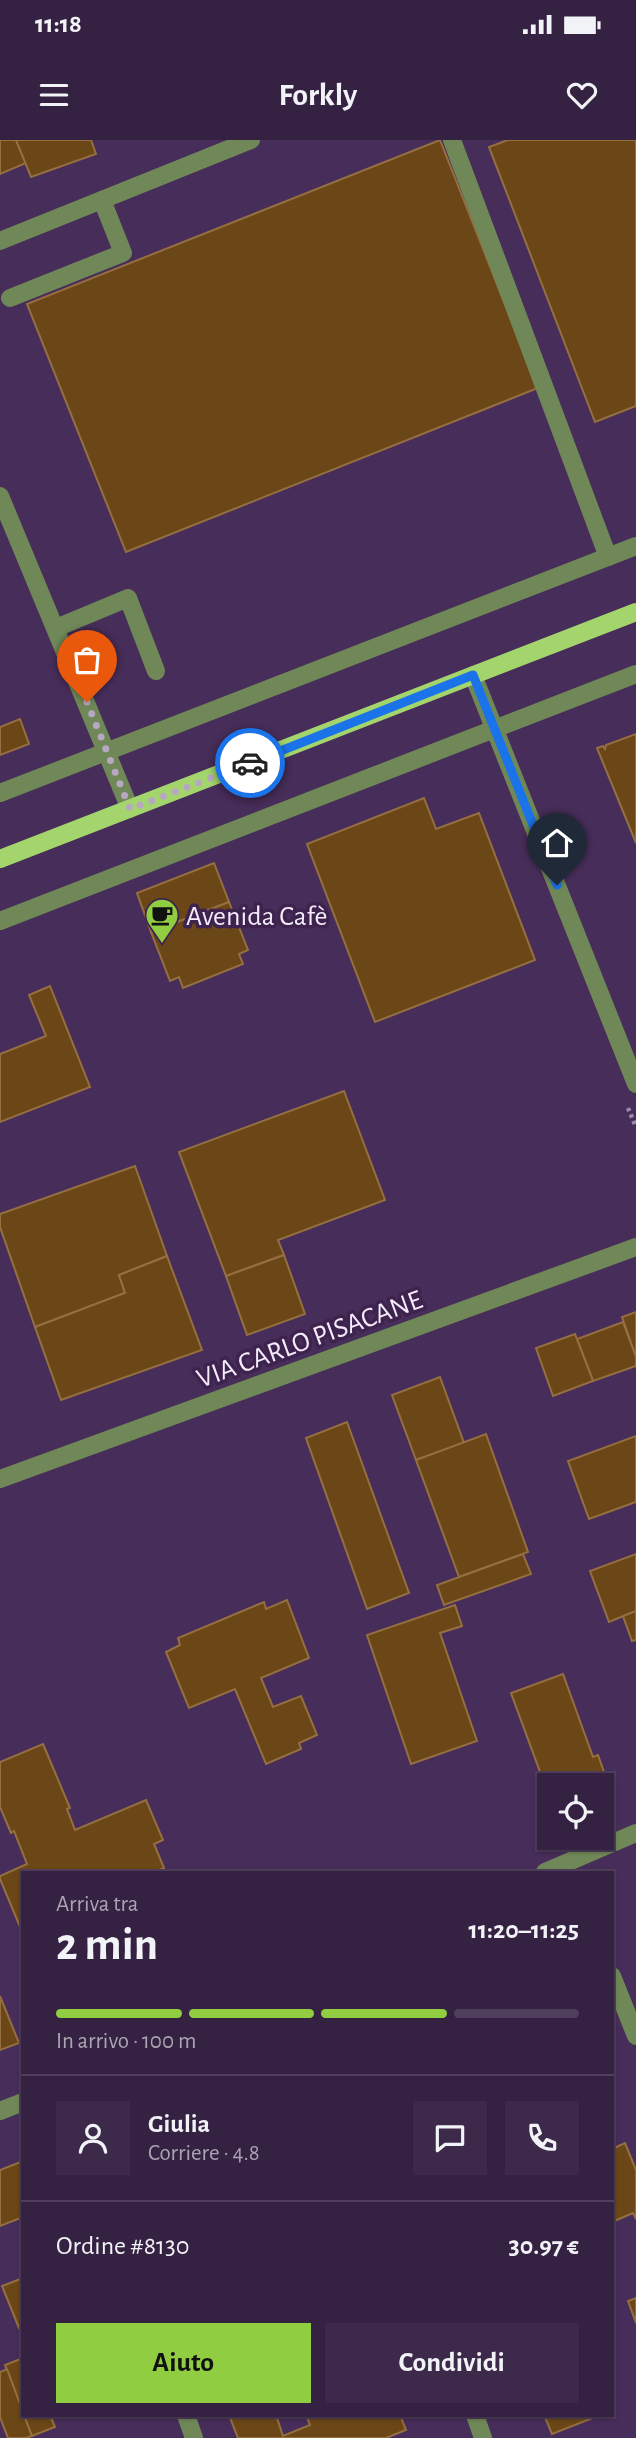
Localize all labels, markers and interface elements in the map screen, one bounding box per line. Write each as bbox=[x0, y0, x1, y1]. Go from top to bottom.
text: 11:18 bbox=[35, 11, 82, 37]
icon: menu bbox=[35, 76, 73, 114]
icon: heart bbox=[563, 76, 601, 114]
text: Forkly bbox=[279, 79, 357, 111]
pin bbox=[57, 630, 117, 702]
icon: bag bbox=[68, 641, 106, 679]
courier bbox=[215, 728, 285, 798]
icon: car bbox=[231, 744, 269, 782]
pin bbox=[527, 813, 587, 885]
icon: home bbox=[538, 824, 576, 862]
cafe icon: Avenida Cafè bbox=[143, 896, 181, 945]
place label: Avenida Cafè bbox=[186, 903, 327, 931]
street label: VIA CARLO PISACANE bbox=[193, 1286, 426, 1394]
map controls bbox=[537, 1773, 614, 1850]
button: locate bbox=[537, 1773, 614, 1850]
text: Arriva tra bbox=[56, 1893, 138, 1916]
text: 11:20–11:25 bbox=[468, 1917, 579, 1943]
text: 2 min bbox=[56, 1922, 158, 1968]
text: In arrivo · 100 m bbox=[56, 2030, 196, 2053]
button: person bbox=[56, 2101, 130, 2175]
button: chat bbox=[413, 2101, 487, 2175]
button: phone bbox=[505, 2101, 579, 2175]
text: Giulia bbox=[148, 2111, 210, 2137]
text: Corriere · 4.8 bbox=[148, 2142, 260, 2165]
text: Ordine #8130 bbox=[56, 2233, 189, 2259]
text: 30.97 € bbox=[508, 2233, 579, 2259]
button: Aiuto bbox=[56, 2323, 311, 2403]
button: Condividi bbox=[325, 2323, 579, 2403]

